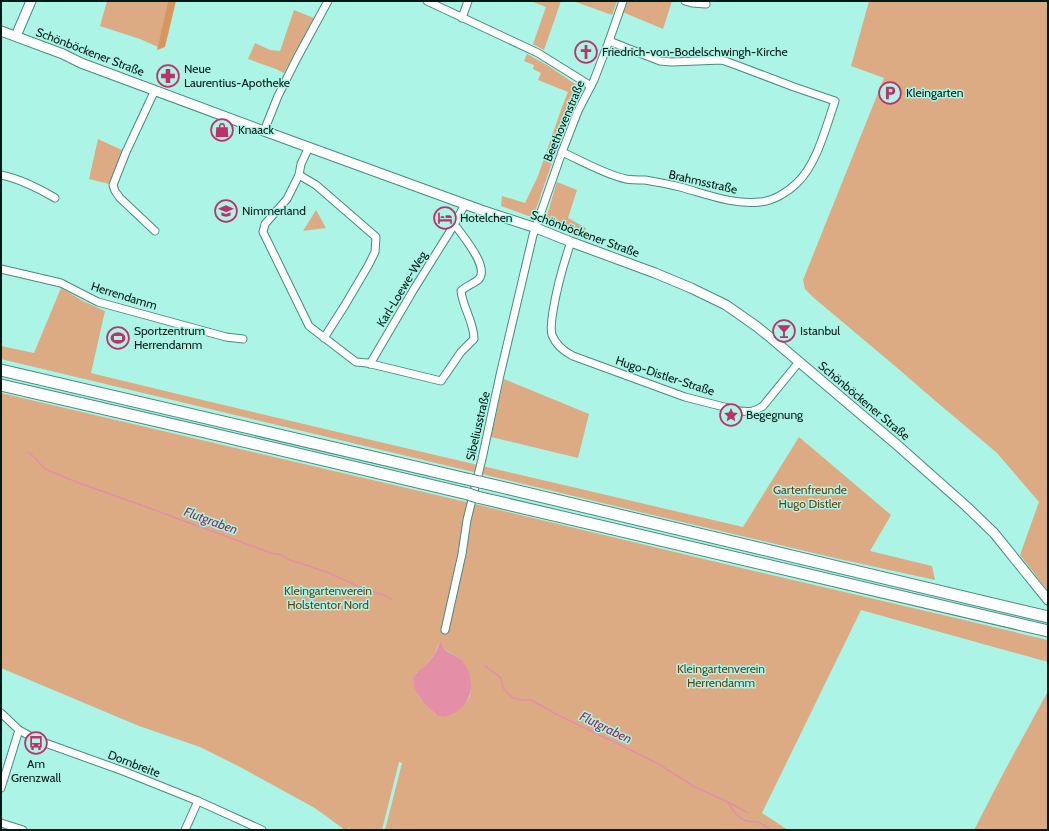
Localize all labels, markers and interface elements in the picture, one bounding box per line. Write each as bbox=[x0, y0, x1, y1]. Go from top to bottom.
street label: Schönböckener Straße bbox=[34, 24, 147, 79]
church icon: Friedrich-von-Bodelschwingh-Kirche bbox=[573, 39, 599, 65]
place label: Friedrich-von-Bodelschwingh-Kirche bbox=[602, 44, 788, 59]
place label: Neue Laurentius-Apotheke bbox=[184, 61, 290, 90]
pharmacy icon: Neue Laurentius-Apotheke bbox=[155, 63, 181, 89]
street label: Beethovenstraße bbox=[540, 78, 587, 164]
parking icon: Kleingarten bbox=[877, 80, 903, 106]
place label: Kleingarten bbox=[906, 85, 964, 100]
shop icon: Knaack bbox=[209, 117, 235, 143]
place label: Knaack bbox=[238, 122, 274, 137]
street label: Brahmsstraße bbox=[667, 166, 739, 197]
school or university icon: Nimmerland bbox=[213, 198, 239, 224]
place label: Nimmerland bbox=[242, 203, 306, 218]
hotel icon: Hotelchen bbox=[432, 205, 458, 231]
street label: Schönböckener Straße bbox=[529, 207, 642, 260]
place label: Hotelchen bbox=[460, 210, 513, 225]
street label: Karl-Loewe-Weg bbox=[373, 247, 431, 329]
street label: Herrendamm bbox=[89, 278, 159, 313]
bar icon: Istanbul bbox=[771, 318, 797, 344]
place label: Sportzentrum Herrendamm bbox=[134, 323, 205, 352]
place label: Istanbul bbox=[800, 323, 840, 338]
sports icon: Sportzentrum Herrendamm bbox=[105, 325, 131, 351]
street label: Hugo-Distler-Straße bbox=[614, 352, 717, 399]
street label: Schönböckener Straße bbox=[815, 358, 913, 443]
street label: Sibeliusstraße bbox=[462, 390, 493, 462]
place icon: Begegnung bbox=[718, 402, 744, 428]
place label: Begegnung bbox=[746, 407, 804, 422]
park label: Gartenfreunde Hugo Distler bbox=[773, 482, 847, 511]
water label: Flutgraben bbox=[182, 503, 240, 537]
park label: Kleingartenverein Holstentor Nord bbox=[284, 583, 372, 612]
park label: Kleingartenverein Herrendamm bbox=[677, 661, 765, 690]
water label: Flutgraben bbox=[577, 708, 635, 746]
bus stop icon: Am Grenzwall bbox=[23, 730, 49, 756]
street label: Dornbreite bbox=[106, 747, 162, 780]
place label: Am Grenzwall bbox=[11, 756, 61, 785]

